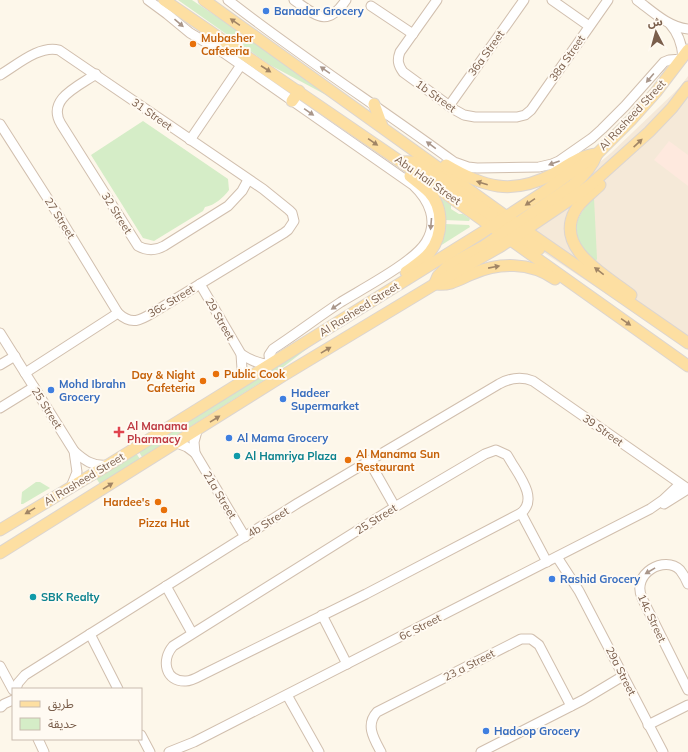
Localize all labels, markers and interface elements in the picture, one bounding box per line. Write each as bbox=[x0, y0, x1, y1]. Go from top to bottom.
place label: Banadar Grocery bbox=[274, 4, 364, 18]
marker: Banadar Grocery bbox=[261, 6, 271, 16]
north arrow bbox=[636, 12, 676, 52]
text: ش bbox=[647, 14, 663, 30]
one-way arrow bbox=[230, 18, 241, 26]
one-way arrow bbox=[173, 19, 184, 28]
street label: 36a Street bbox=[465, 27, 507, 79]
place label: Mubasher Cafeteria bbox=[201, 31, 254, 58]
street label: 38a Street bbox=[546, 32, 588, 84]
marker: Mubasher Cafeteria bbox=[188, 39, 198, 49]
one-way arrow bbox=[261, 65, 271, 73]
one-way arrow bbox=[319, 66, 330, 74]
one-way arrow bbox=[646, 73, 655, 83]
street label: 1b Street bbox=[413, 77, 459, 115]
street label: Al Rasheed Street bbox=[596, 77, 668, 153]
street label: 31 Street bbox=[129, 95, 175, 133]
one-way arrow bbox=[304, 108, 314, 116]
one-way arrow bbox=[368, 138, 378, 146]
one-way arrow bbox=[633, 138, 643, 148]
one-way arrow bbox=[426, 141, 436, 149]
street label: Abu Hail Street bbox=[392, 152, 464, 208]
one-way arrow bbox=[547, 161, 559, 167]
one-way arrow bbox=[476, 180, 488, 186]
street label: 32 Street bbox=[99, 190, 135, 237]
street label: 27 Street bbox=[42, 195, 78, 242]
one-way arrow bbox=[524, 198, 535, 206]
one-way arrow bbox=[428, 218, 435, 230]
one-way arrow bbox=[488, 263, 501, 269]
one-way arrow bbox=[593, 266, 604, 275]
street label: Al Rasheed Street bbox=[316, 279, 402, 339]
street label: 36c Street bbox=[145, 282, 197, 320]
street label: 29 Street bbox=[202, 295, 238, 343]
one-way arrow bbox=[331, 302, 341, 310]
one-way arrow bbox=[620, 318, 631, 326]
one-way arrow bbox=[320, 347, 332, 354]
place label: Public Cook bbox=[224, 367, 286, 381]
place label: Day & Night Cafeteria bbox=[131, 368, 195, 395]
marker: Public Cook bbox=[211, 369, 221, 379]
marker: Day & Night Cafeteria bbox=[198, 376, 208, 386]
place label: Mohd Ibrahn Grocery bbox=[59, 377, 126, 404]
street label: 25 Street bbox=[29, 385, 65, 432]
marker: Mohd Ibrahn Grocery bbox=[46, 385, 56, 395]
place label: Hadeer Supermarket bbox=[291, 386, 359, 413]
marker: Hadeer Supermarket bbox=[278, 394, 288, 404]
street label: 39 Street bbox=[580, 411, 626, 449]
one-way arrow bbox=[209, 416, 221, 423]
place label: Al Manama Pharmacy bbox=[127, 419, 188, 446]
marker: Al Manama Pharmacy bbox=[114, 427, 124, 437]
place label: Al Mama Grocery bbox=[237, 431, 328, 445]
marker: Al Mama Grocery bbox=[224, 433, 234, 443]
place label: Al Manama Sun Restaurant bbox=[356, 447, 440, 474]
street label: Al Rasheed Street bbox=[41, 449, 127, 509]
place label: Al Hamriya Plaza bbox=[245, 449, 337, 463]
marker: Al Hamriya Plaza bbox=[232, 451, 242, 461]
marker: Al Manama Sun Restaurant bbox=[343, 455, 353, 465]
street label: 21a Street bbox=[200, 469, 240, 521]
one-way arrow bbox=[102, 482, 114, 489]
place label: Hardee's bbox=[103, 495, 150, 509]
marker: Hardee's bbox=[153, 497, 163, 507]
street label: 25 Street bbox=[353, 501, 400, 537]
street label: 4b Street bbox=[245, 504, 292, 540]
marker: Pizza Hut bbox=[159, 505, 169, 515]
one-way arrow bbox=[24, 508, 36, 515]
place label: Pizza Hut bbox=[139, 516, 189, 530]
one-way arrow bbox=[644, 567, 656, 574]
place label: Rashid Grocery bbox=[560, 572, 640, 586]
marker: Rashid Grocery bbox=[547, 574, 557, 584]
place label: SBK Realty bbox=[41, 590, 100, 604]
marker: SBK Realty bbox=[28, 592, 38, 602]
street label: 14c Street bbox=[635, 592, 669, 645]
street label: 6c Street bbox=[397, 610, 444, 644]
street label: 29a Street bbox=[603, 644, 639, 698]
street label: 23 a Street bbox=[441, 646, 497, 684]
legend bbox=[12, 688, 142, 740]
text: طريق bbox=[48, 696, 74, 712]
text: حديقة bbox=[48, 716, 77, 731]
place label: Hadoop Grocery bbox=[494, 724, 580, 738]
marker: Hadoop Grocery bbox=[481, 726, 491, 736]

